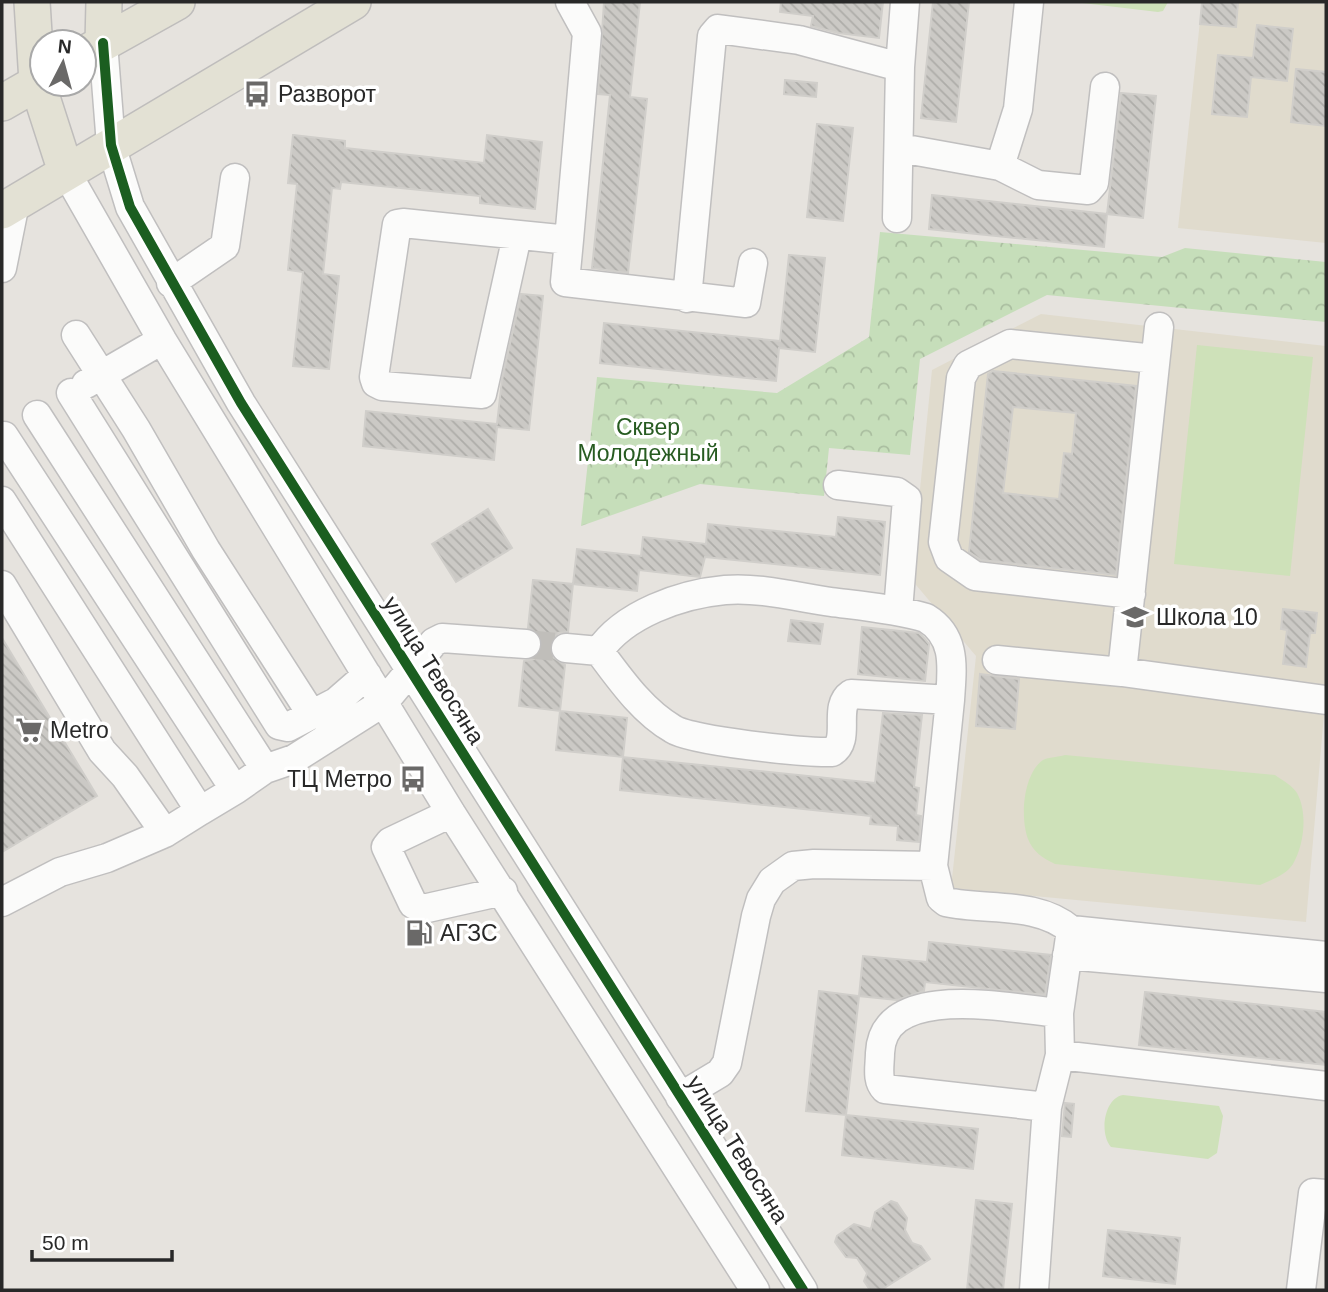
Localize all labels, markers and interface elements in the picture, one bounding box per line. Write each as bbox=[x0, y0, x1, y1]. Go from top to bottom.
north arrow bbox=[28, 28, 98, 98]
text: N bbox=[57, 35, 73, 58]
bus stop icon: Разворот bbox=[242, 79, 272, 109]
place label: Разворот bbox=[278, 81, 376, 107]
park label: Сквер Молодежный bbox=[577, 414, 719, 466]
street label: улица Тевосяна bbox=[378, 591, 490, 749]
school or university icon: Школа 10 bbox=[1120, 602, 1150, 632]
place label: Школа 10 bbox=[1156, 604, 1258, 630]
supermarket icon: Metro bbox=[14, 715, 44, 745]
place label: Metro bbox=[50, 717, 109, 743]
bus stop icon: ТЦ Метро bbox=[398, 764, 428, 794]
place label: ТЦ Метро bbox=[287, 766, 392, 792]
fuel station icon: АГЗС bbox=[404, 918, 434, 948]
place label: АГЗС bbox=[440, 920, 498, 946]
street label: улица Тевосяна bbox=[682, 1070, 794, 1228]
scale bar bbox=[32, 1218, 172, 1262]
text: 50 m bbox=[42, 1231, 89, 1254]

